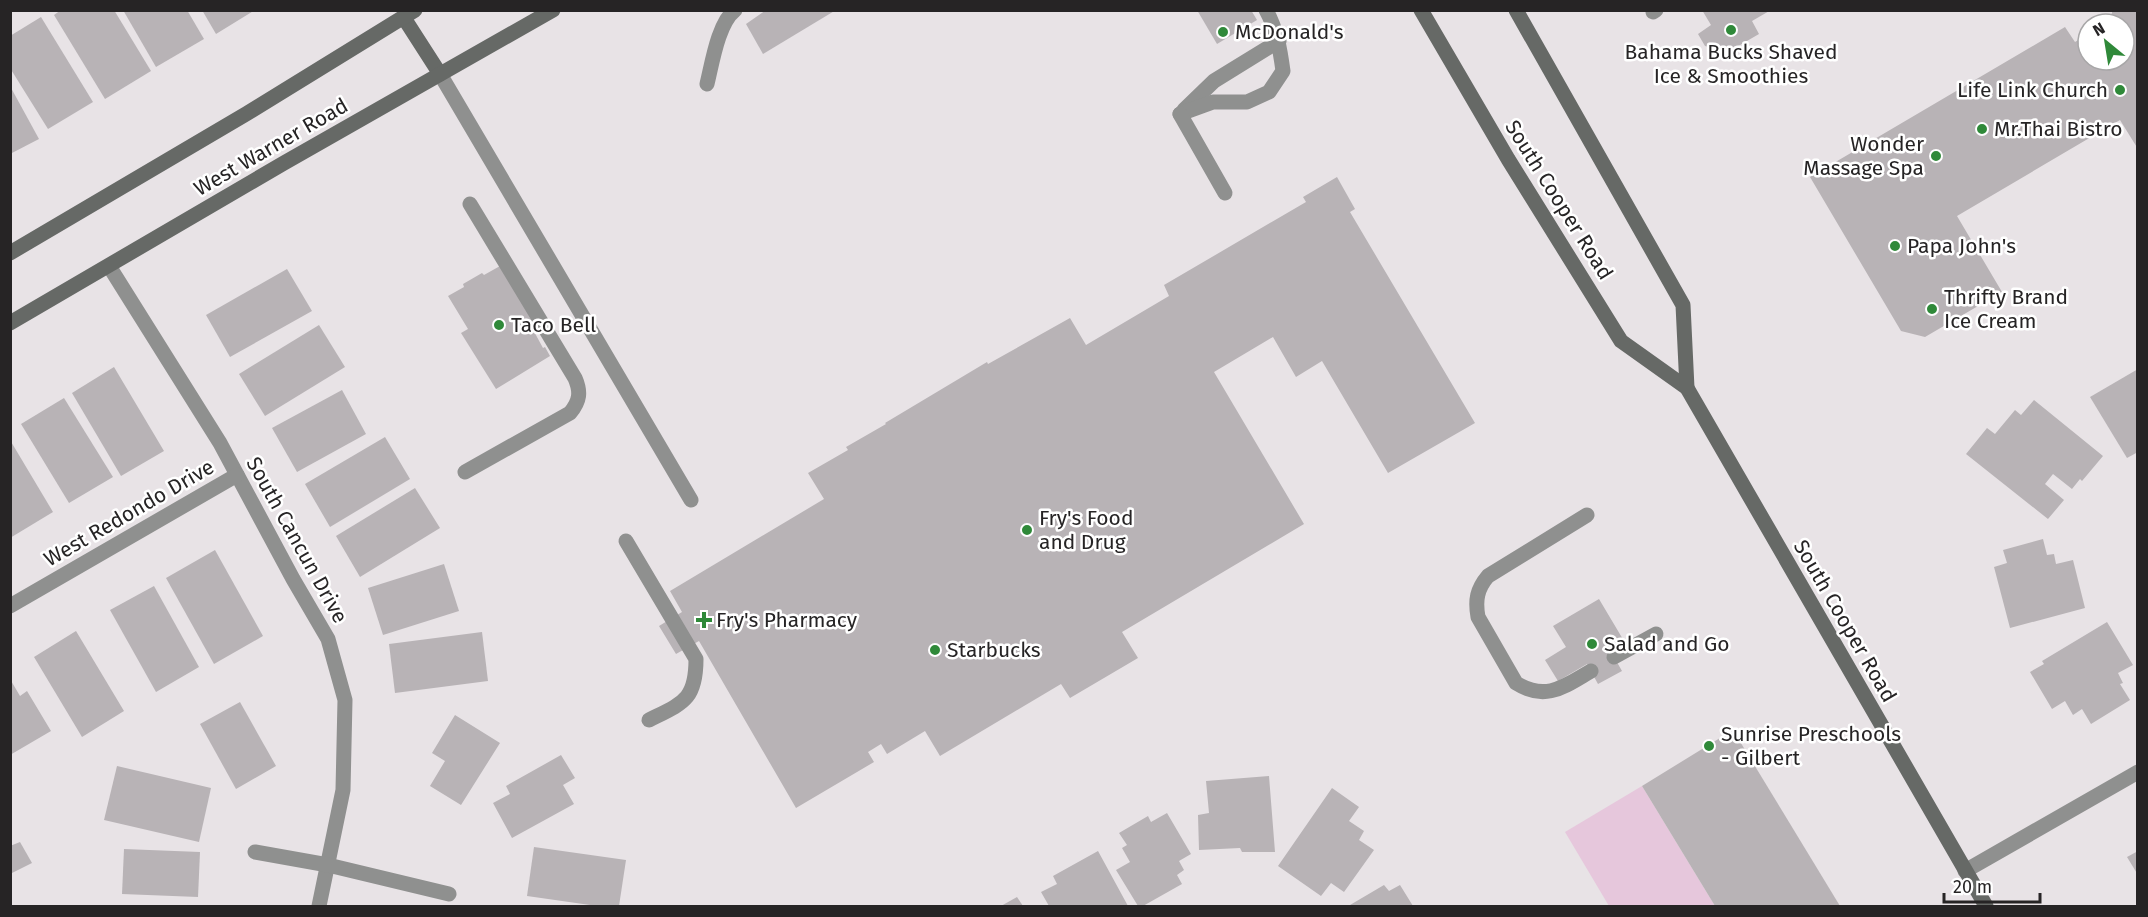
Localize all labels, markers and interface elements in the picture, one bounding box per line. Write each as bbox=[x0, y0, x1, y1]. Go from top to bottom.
north arrow bbox=[2076, 12, 2136, 72]
place label: McDonald's bbox=[1235, 19, 1344, 45]
text: N bbox=[2089, 19, 2108, 40]
marker: Bahama Bucks Shaved Ice & Smoothies bbox=[1724, 23, 1738, 37]
marker: McDonald's bbox=[1216, 25, 1230, 39]
place label: Bahama Bucks Shaved Ice & Smoothies bbox=[1624, 39, 1838, 89]
place label: Life Link Church bbox=[1957, 77, 2108, 103]
marker: Life Link Church bbox=[2113, 83, 2127, 97]
street label: West Warner Road bbox=[189, 92, 353, 202]
street label: South Cooper Road bbox=[1499, 115, 1619, 285]
place label: Mr.Thai Bistro bbox=[1994, 116, 2122, 142]
marker: Mr.Thai Bistro bbox=[1975, 122, 1989, 136]
place label: Wonder Massage Spa bbox=[1803, 131, 1924, 181]
marker: Wonder Massage Spa bbox=[1929, 149, 1943, 163]
place label: Papa John's bbox=[1907, 233, 2016, 259]
marker: Papa John's bbox=[1888, 239, 1902, 253]
place label: Thrifty Brand Ice Cream bbox=[1944, 284, 2068, 334]
marker: Thrifty Brand Ice Cream bbox=[1925, 302, 1939, 316]
place label: Taco Bell bbox=[511, 312, 596, 338]
marker: Taco Bell bbox=[492, 318, 506, 332]
street label: South Cancun Drive bbox=[241, 452, 353, 628]
street label: West Redondo Drive bbox=[39, 454, 219, 572]
place label: Fry's Food and Drug bbox=[1039, 505, 1133, 555]
marker: Fry's Food and Drug bbox=[1020, 523, 1034, 537]
street label: South Cooper Road bbox=[1788, 535, 1902, 707]
place label: Fry's Pharmacy bbox=[716, 607, 858, 633]
marker: Fry's Pharmacy bbox=[697, 613, 711, 627]
place label: Salad and Go bbox=[1604, 631, 1730, 657]
place label: Starbucks bbox=[947, 637, 1041, 663]
marker: Salad and Go bbox=[1585, 637, 1599, 651]
marker: Starbucks bbox=[928, 643, 942, 657]
place label: Sunrise Preschools - Gilbert bbox=[1721, 721, 1901, 771]
marker: Sunrise Preschools - Gilbert bbox=[1702, 739, 1716, 753]
scale bar bbox=[1944, 866, 2040, 904]
text: 20 m bbox=[1953, 876, 1992, 898]

